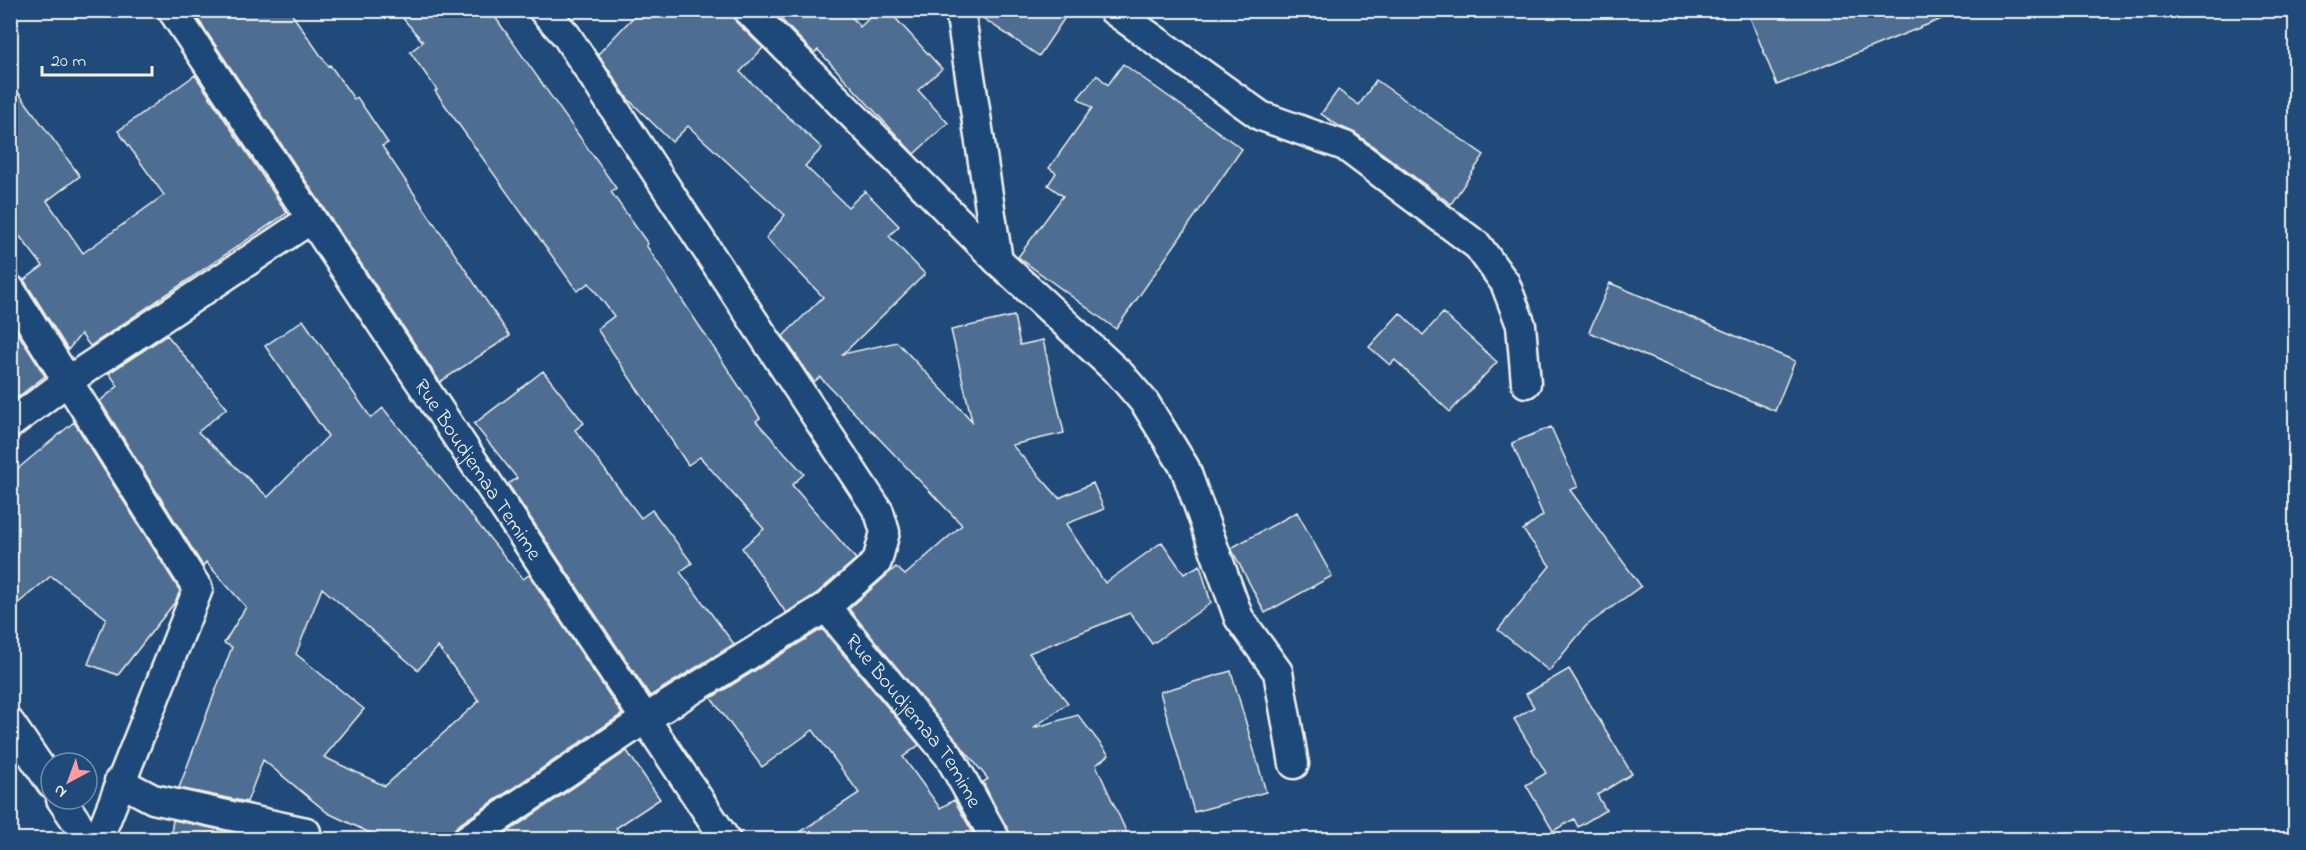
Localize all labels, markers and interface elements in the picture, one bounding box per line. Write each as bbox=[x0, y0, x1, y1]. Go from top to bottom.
scale bar bbox=[42, 39, 152, 77]
text: 20 m bbox=[51, 49, 86, 75]
street label: Rue Boudjemaa Temime bbox=[405, 374, 548, 567]
street label: Rue Boudjemaa Temime bbox=[837, 628, 988, 814]
north arrow bbox=[39, 751, 99, 811]
text: N bbox=[48, 778, 72, 803]

